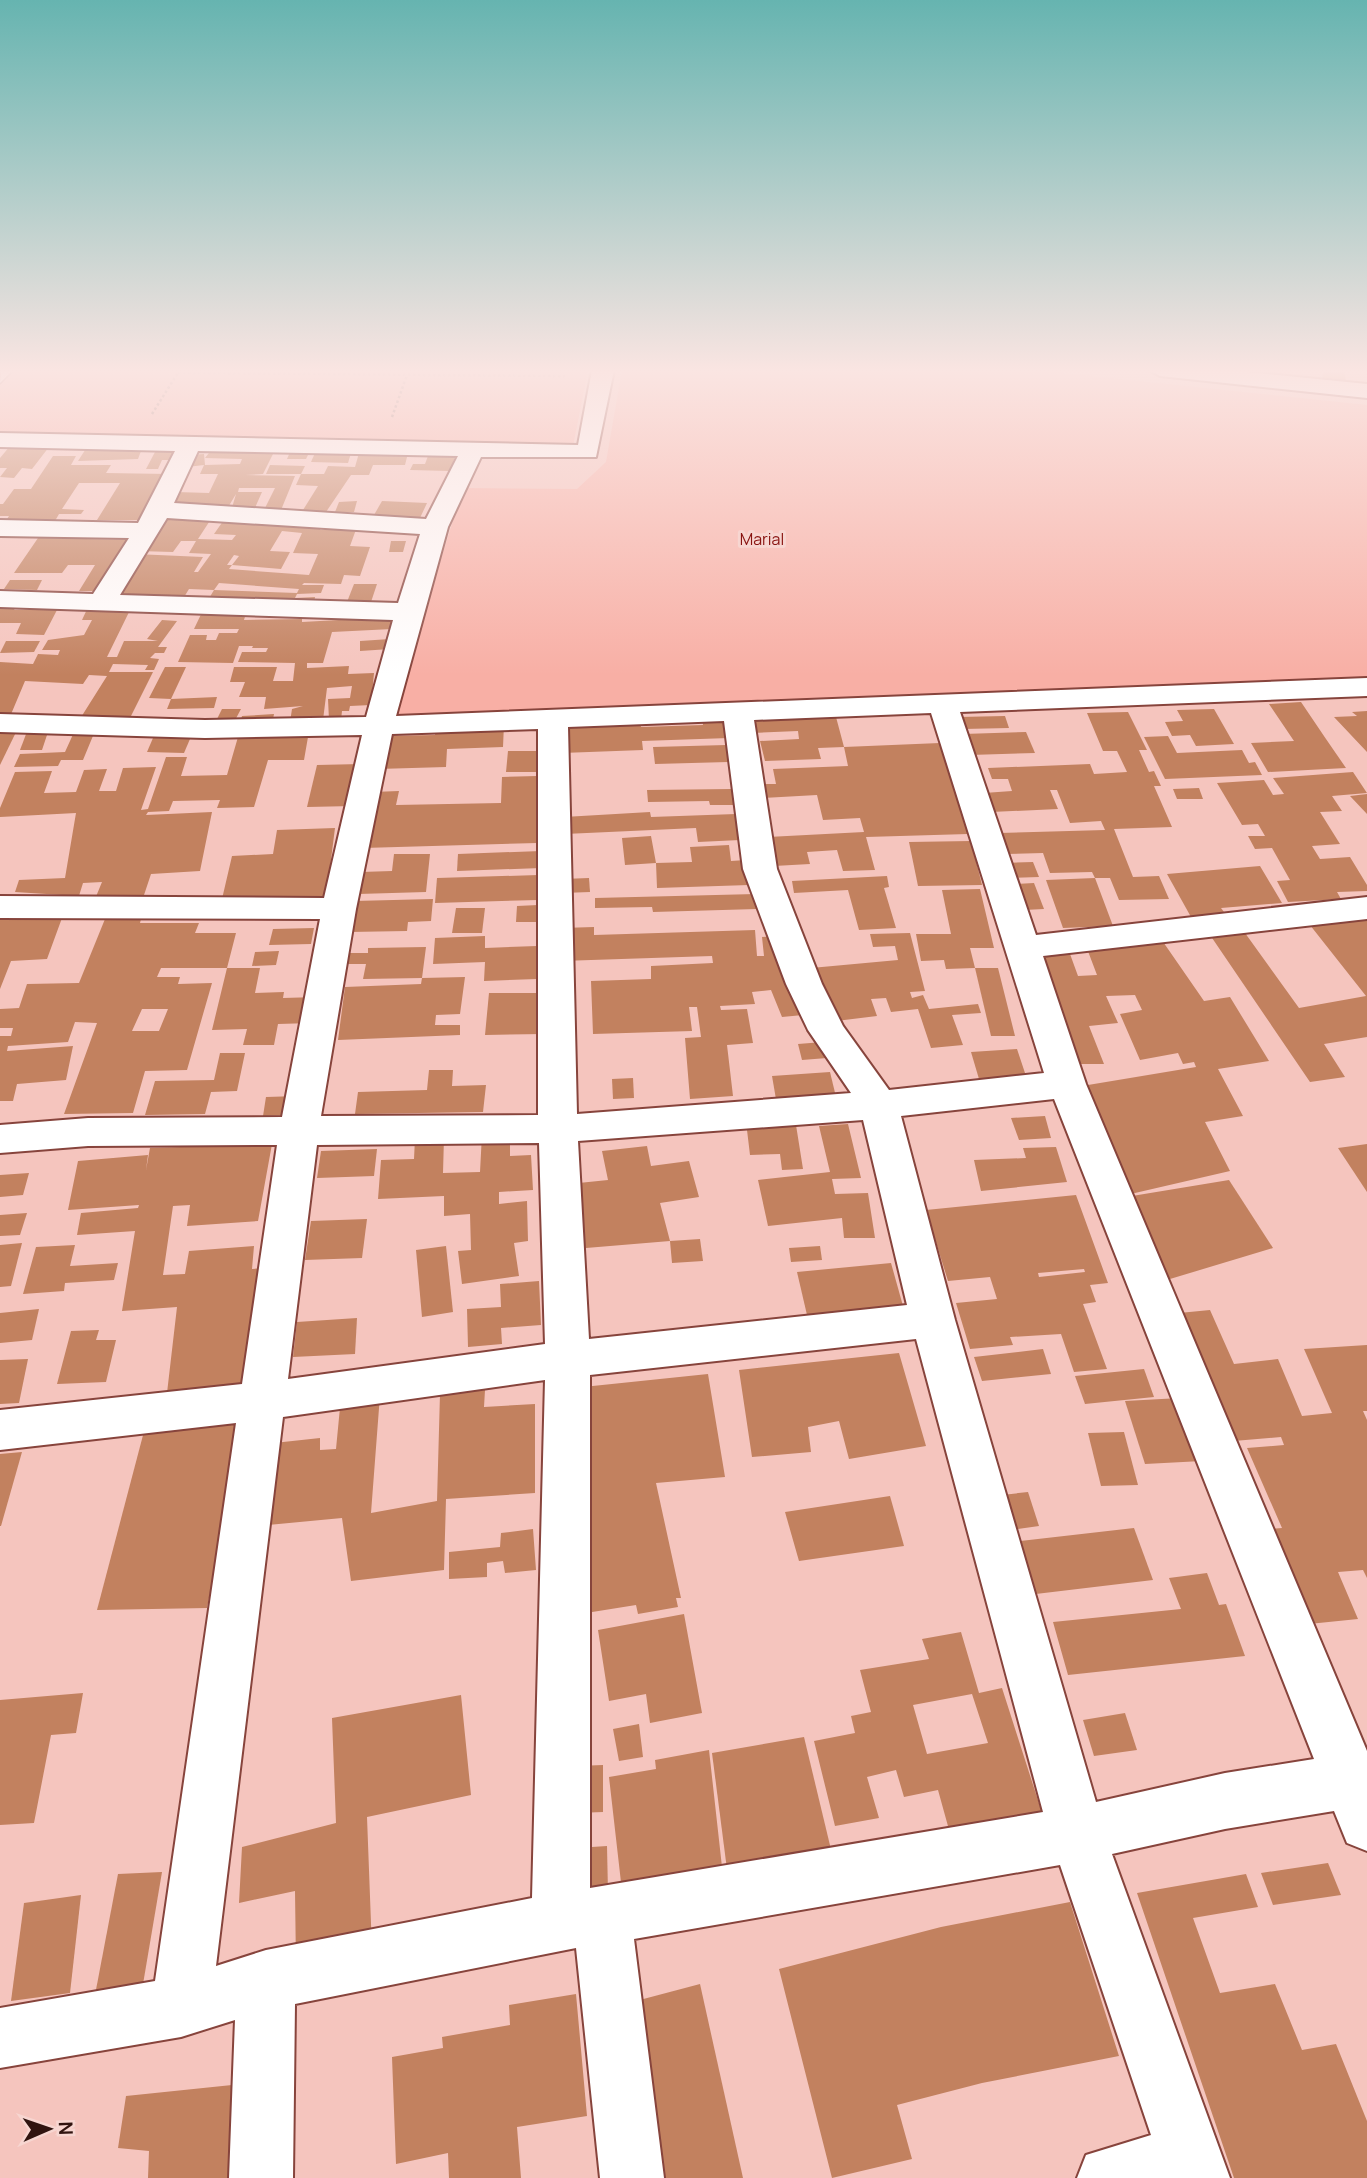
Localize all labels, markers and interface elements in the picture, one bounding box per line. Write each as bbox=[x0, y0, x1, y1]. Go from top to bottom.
park label: Marial bbox=[740, 528, 784, 550]
north arrow bbox=[14, 2094, 84, 2164]
text: N bbox=[53, 2121, 79, 2136]

